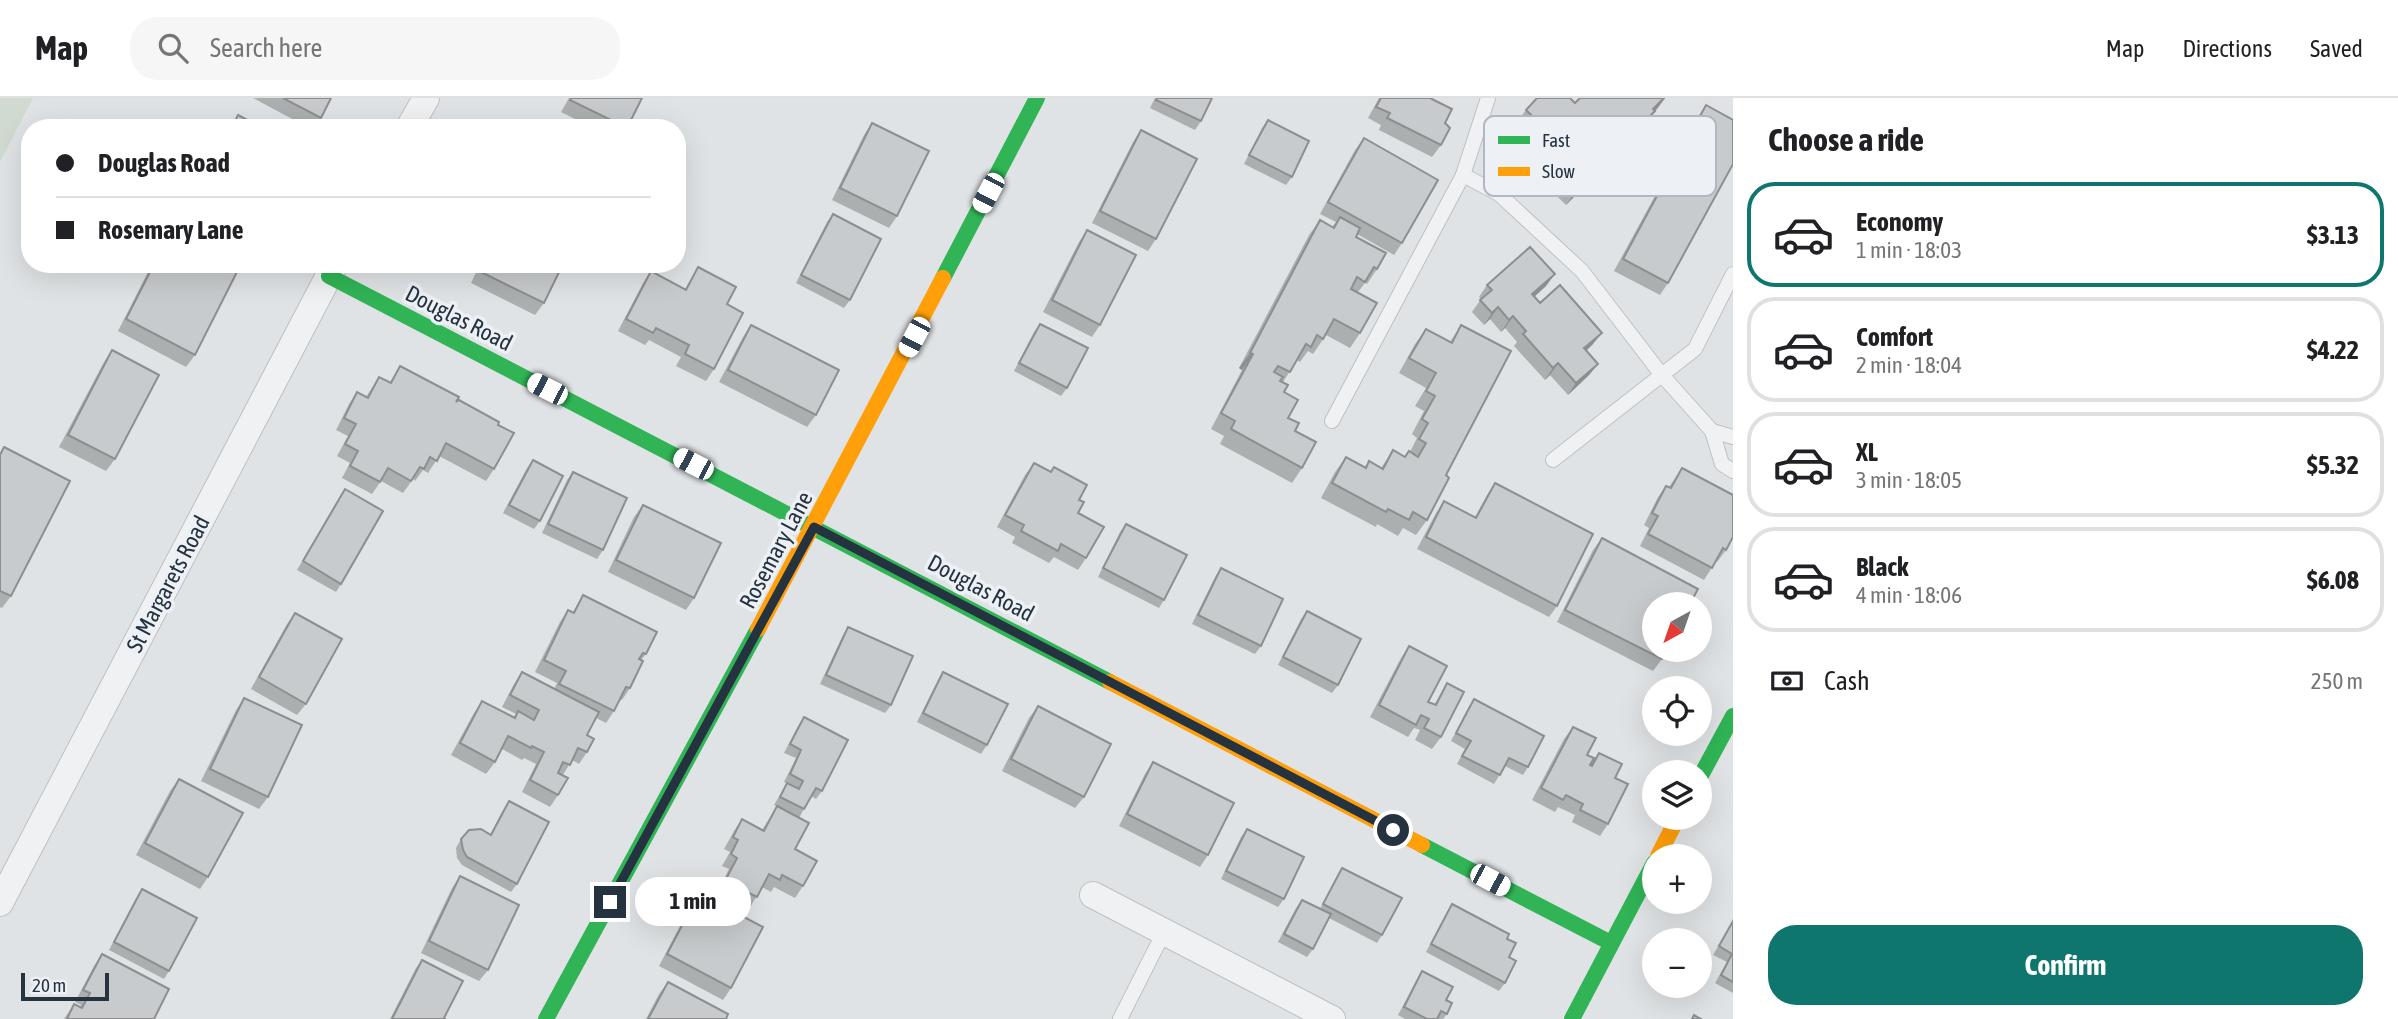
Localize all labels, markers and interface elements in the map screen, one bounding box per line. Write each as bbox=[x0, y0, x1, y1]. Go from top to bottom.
search box bbox=[130, 17, 620, 80]
text: Map bbox=[35, 29, 88, 67]
icon: search bbox=[154, 29, 192, 67]
text: Search here bbox=[210, 33, 322, 63]
text: Map bbox=[2106, 35, 2144, 62]
text: Directions bbox=[2182, 35, 2272, 62]
text: Saved bbox=[2310, 35, 2363, 62]
legend bbox=[1484, 116, 1716, 196]
text: Choose a ride bbox=[1768, 121, 1924, 158]
text: Fast bbox=[1542, 129, 1570, 151]
text: Douglas Road bbox=[98, 148, 230, 178]
text: Slow bbox=[1542, 160, 1576, 182]
car bbox=[969, 170, 1008, 216]
icon: car bbox=[1772, 203, 1835, 266]
text: Economy bbox=[1856, 207, 1943, 237]
text: Rosemary Lane bbox=[98, 215, 244, 245]
text: $3.13 bbox=[2307, 220, 2359, 250]
text: 1 min · 18:03 bbox=[1856, 237, 1962, 263]
street label: Douglas Road bbox=[401, 280, 517, 356]
car bbox=[895, 314, 934, 360]
icon: car bbox=[1772, 318, 1835, 381]
text: Comfort bbox=[1856, 322, 1933, 352]
text: $4.22 bbox=[2307, 335, 2359, 365]
text: 2 min · 18:04 bbox=[1856, 352, 1962, 378]
car bbox=[524, 370, 571, 408]
icon: car bbox=[1772, 433, 1835, 496]
text: XL bbox=[1856, 437, 1878, 467]
car bbox=[670, 445, 717, 483]
text: $5.32 bbox=[2307, 450, 2359, 480]
text: 3 min · 18:05 bbox=[1856, 467, 1962, 493]
street label: Rosemary Lane bbox=[734, 487, 818, 613]
street label: St Margarets Road bbox=[121, 511, 215, 657]
icon: car bbox=[1772, 548, 1835, 611]
street label: Douglas Road bbox=[923, 549, 1039, 627]
text: Black bbox=[1856, 552, 1908, 582]
text: $6.08 bbox=[2307, 565, 2359, 595]
text: 4 min · 18:06 bbox=[1856, 582, 1962, 608]
north arrow bbox=[1642, 592, 1712, 662]
map controls bbox=[1642, 592, 1712, 998]
icon: cash bbox=[1768, 662, 1806, 700]
text: Cash bbox=[1824, 666, 1870, 696]
text: 250 m bbox=[2311, 668, 2363, 694]
button: locate bbox=[1642, 676, 1712, 746]
button: layers bbox=[1642, 760, 1712, 830]
route start bbox=[1377, 814, 1409, 846]
button: + bbox=[1642, 844, 1712, 914]
car bbox=[1467, 861, 1514, 899]
callout: 1 min bbox=[634, 878, 750, 926]
route end bbox=[594, 886, 626, 918]
text: 1 min bbox=[670, 888, 716, 914]
button: Confirm bbox=[1768, 925, 2363, 1005]
button: − bbox=[1642, 928, 1712, 998]
scale bar bbox=[21, 970, 108, 1002]
text: 20 m bbox=[32, 974, 66, 996]

